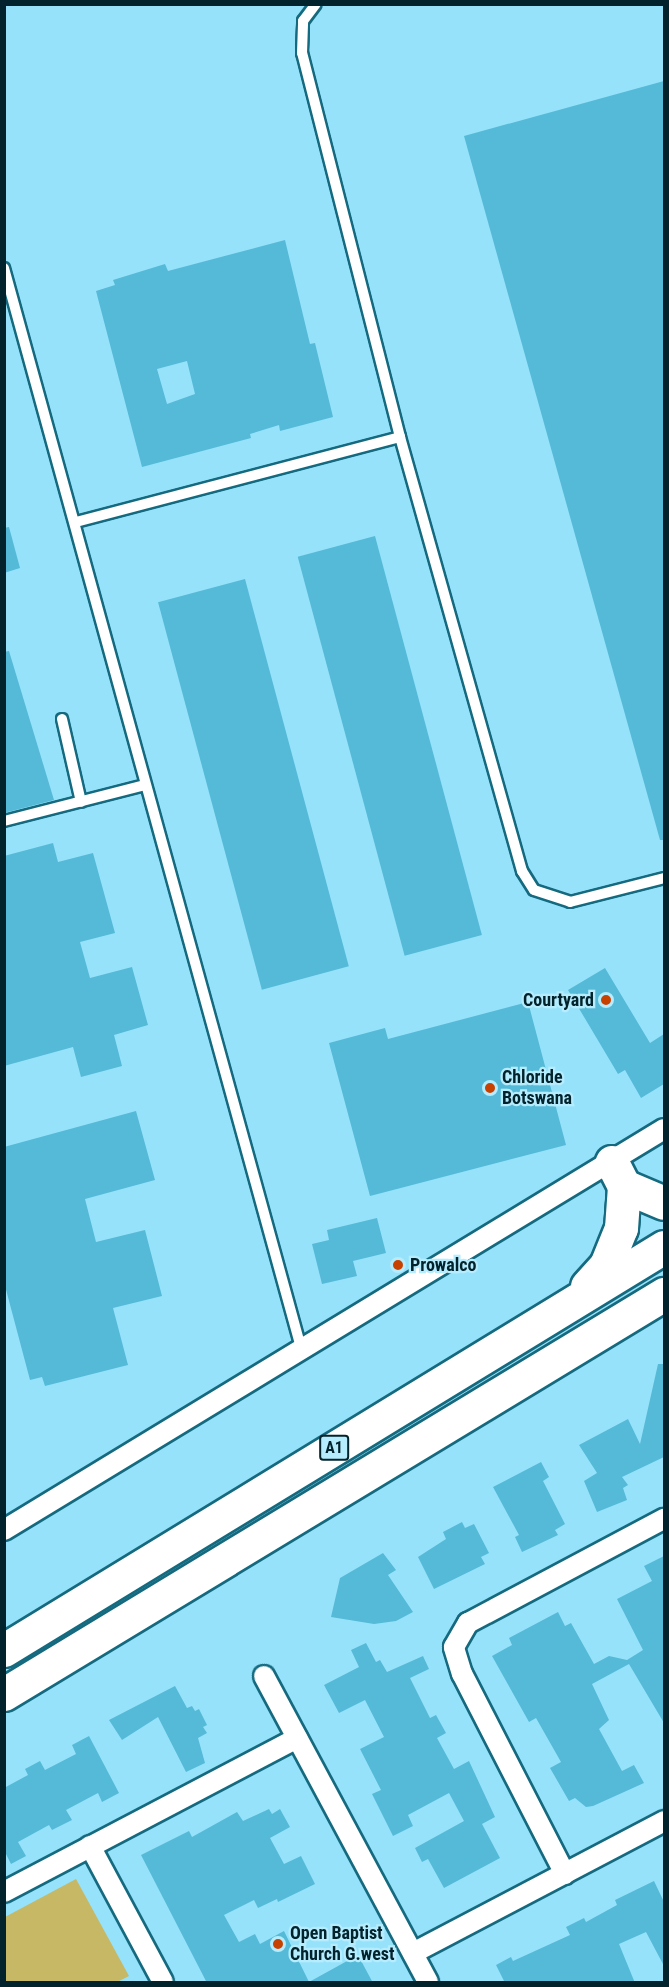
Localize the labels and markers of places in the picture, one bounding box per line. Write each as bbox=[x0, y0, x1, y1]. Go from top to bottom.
place label: Courtyard bbox=[523, 989, 594, 1011]
marker: Courtyard bbox=[599, 993, 613, 1007]
place label: Chloride Botswana bbox=[502, 1067, 572, 1110]
marker: Chloride Botswana bbox=[483, 1081, 497, 1095]
place label: Prowalco bbox=[410, 1254, 476, 1276]
marker: Prowalco bbox=[391, 1258, 405, 1272]
place label: Open Baptist Church G.west bbox=[290, 1923, 395, 1966]
marker: Open Baptist Church G.west bbox=[271, 1937, 285, 1951]

